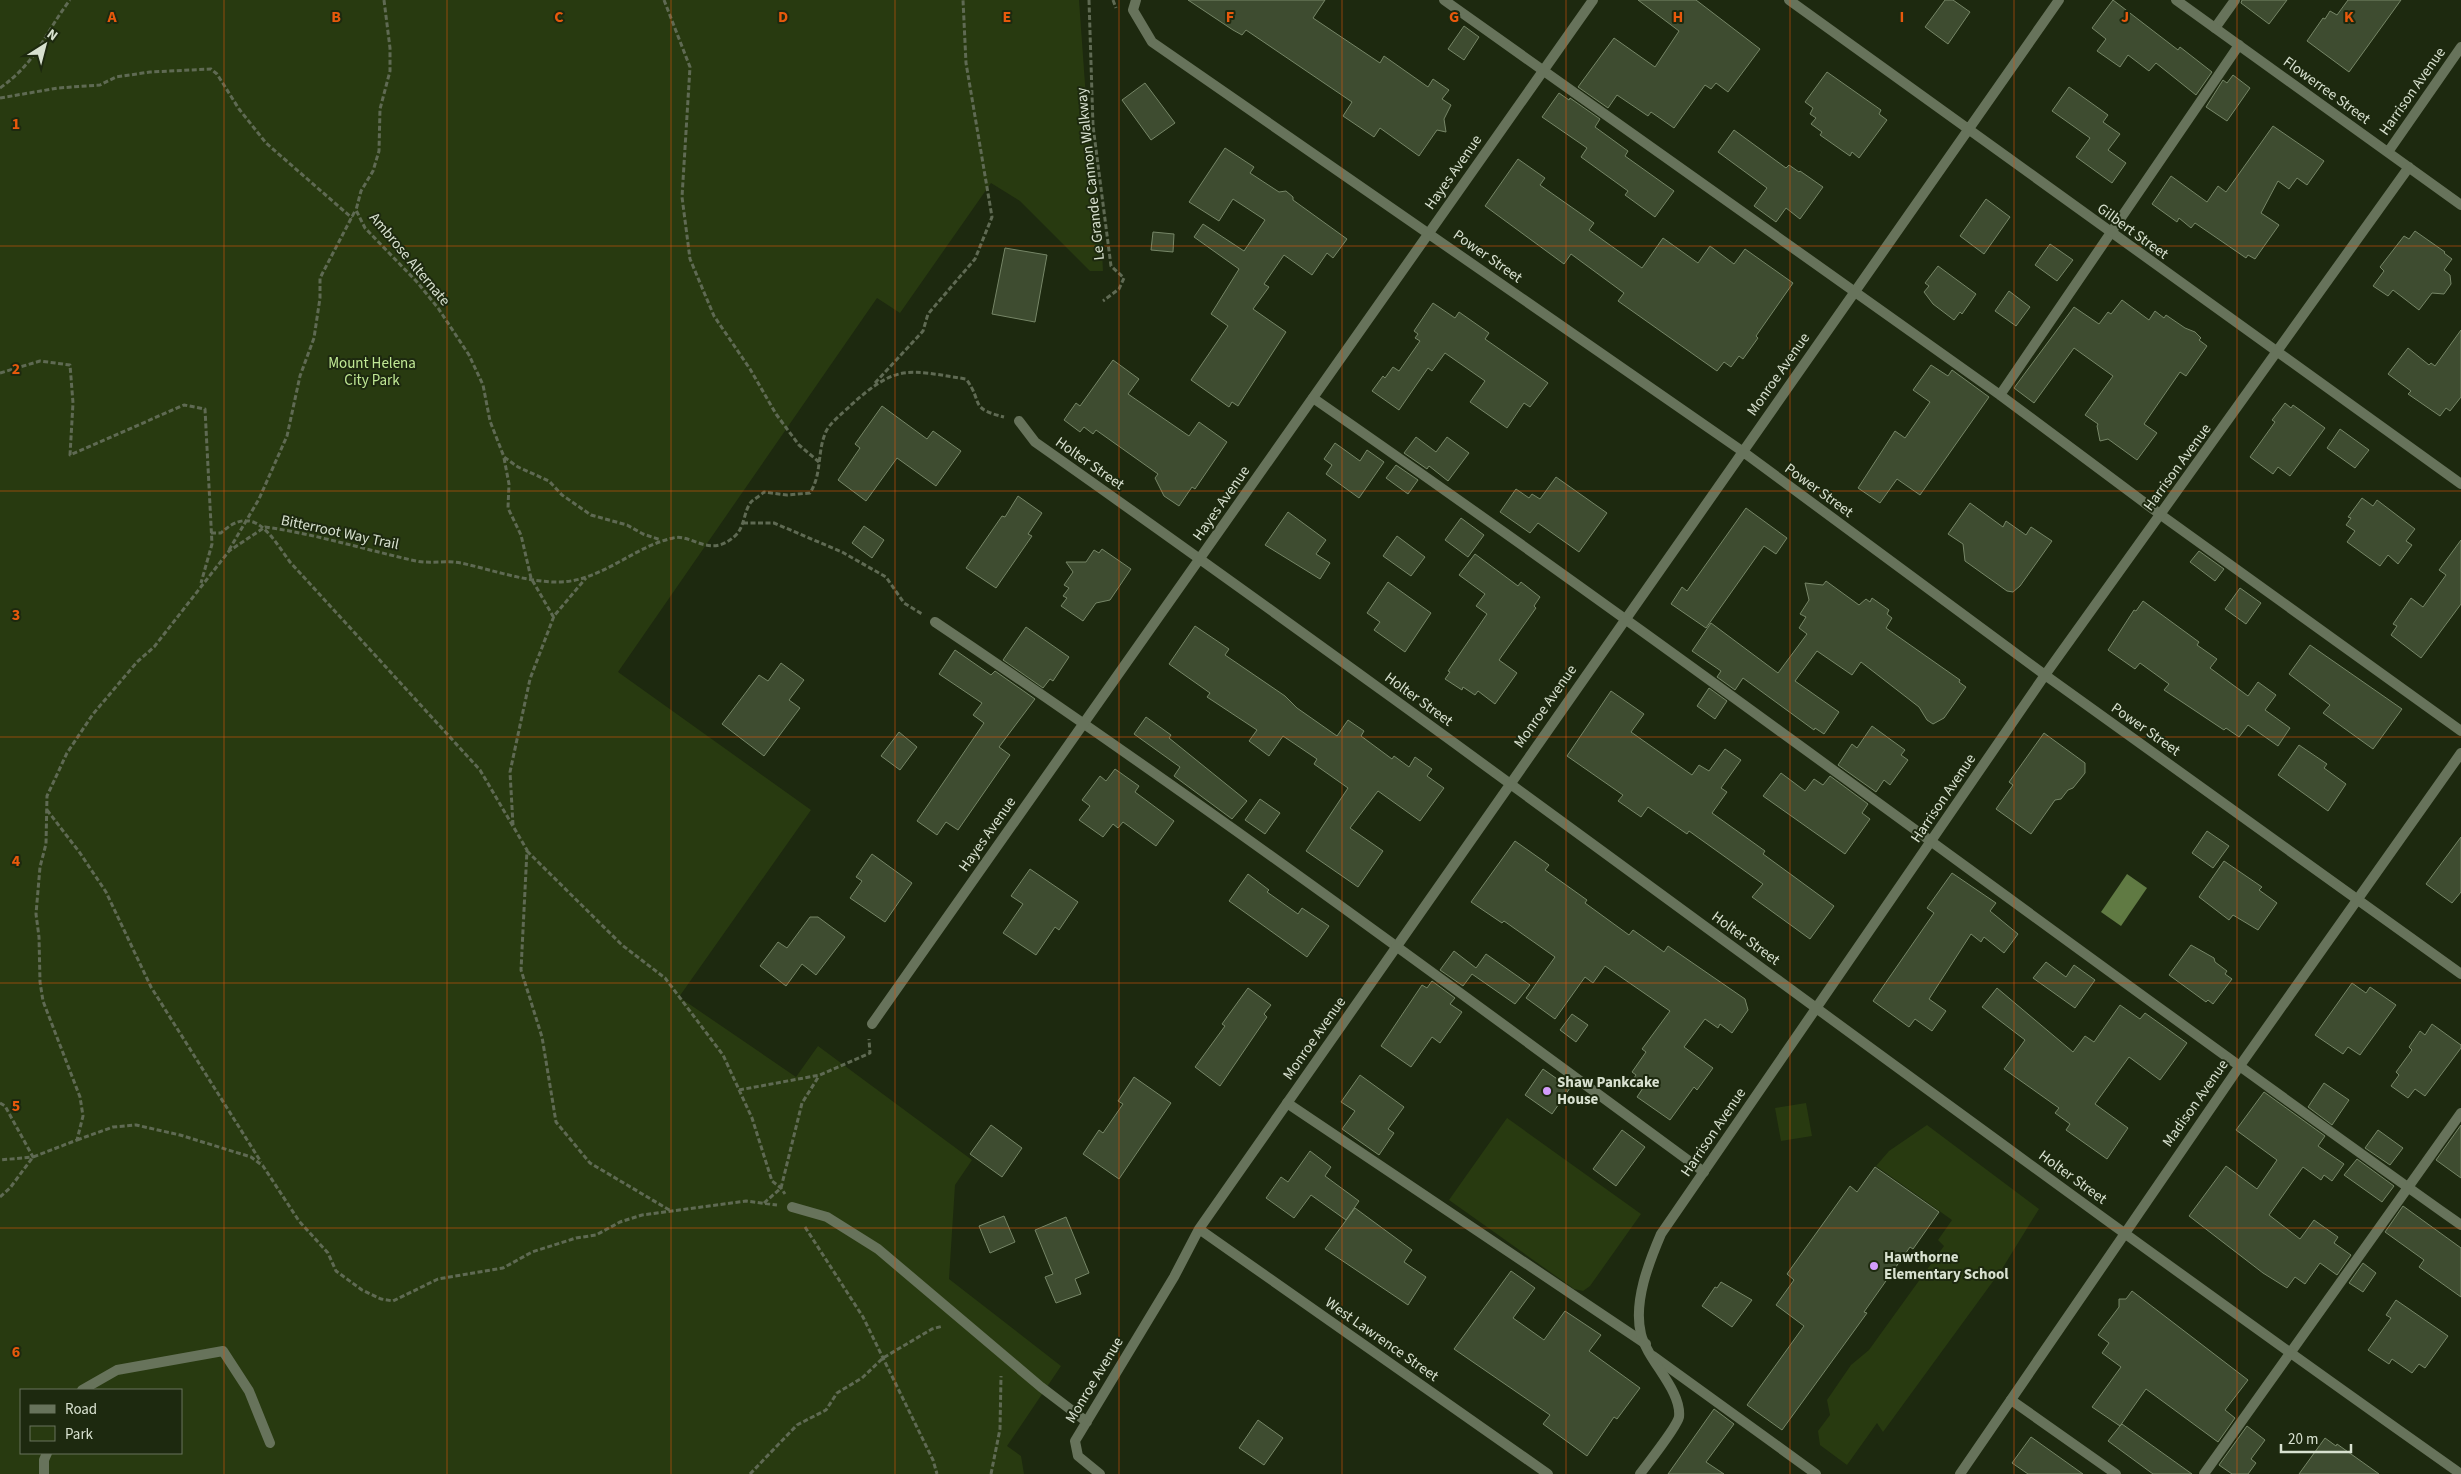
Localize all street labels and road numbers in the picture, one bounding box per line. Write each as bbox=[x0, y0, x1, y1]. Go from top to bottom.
street label: Harrison Avenue bbox=[2374, 43, 2451, 140]
street label: Flowerree Street bbox=[2279, 52, 2375, 129]
street label: Le Grande Cannon Walkway bbox=[1071, 87, 1110, 261]
street label: Hayes Avenue bbox=[1420, 131, 1487, 214]
street label: Gilbert Street bbox=[2093, 198, 2173, 264]
street label: Ambrose Alternate bbox=[364, 208, 455, 311]
street label: Power Street bbox=[1449, 225, 1527, 288]
street label: Monroe Avenue bbox=[1742, 328, 1815, 420]
street label: Harrison Avenue bbox=[2139, 419, 2216, 515]
street label: Holter Street bbox=[1051, 432, 1128, 495]
street label: Power Street bbox=[1780, 458, 1857, 522]
street label: Hayes Avenue bbox=[1188, 462, 1255, 545]
street label: Bitterroot Way Trail bbox=[279, 510, 401, 555]
street label: Monroe Avenue bbox=[1509, 660, 1582, 752]
street label: Holter Street bbox=[1380, 667, 1457, 731]
street label: Power Street bbox=[2107, 698, 2185, 761]
street label: Harrison Avenue bbox=[1906, 750, 1981, 847]
street label: Hayes Avenue bbox=[954, 793, 1021, 876]
street label: Holter Street bbox=[1707, 906, 1784, 970]
street label: Monroe Avenue bbox=[1278, 992, 1351, 1084]
street label: Madison Avenue bbox=[2157, 1055, 2233, 1151]
street label: Harrison Avenue bbox=[1676, 1084, 1751, 1181]
street label: Holter Street bbox=[2034, 1145, 2111, 1209]
street label: West Lawrence Street bbox=[1321, 1292, 1443, 1386]
street label: Monroe Avenue bbox=[1060, 1333, 1128, 1427]

